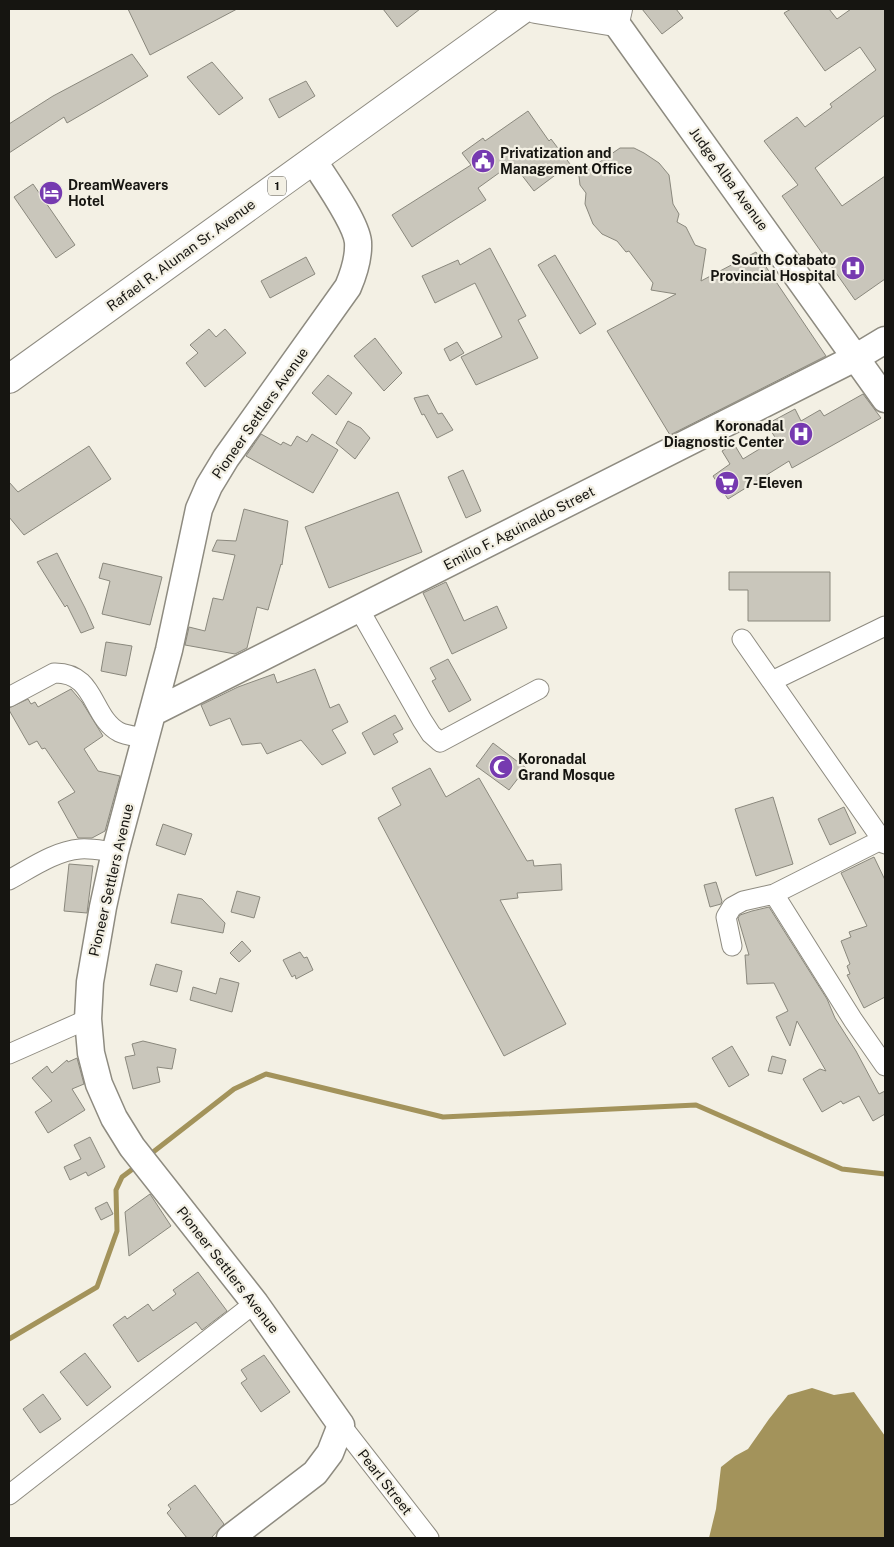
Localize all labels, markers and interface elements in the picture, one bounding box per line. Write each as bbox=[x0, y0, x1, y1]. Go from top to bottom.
street label: Judge Alba Avenue bbox=[686, 124, 772, 234]
place label: Privatization and Management Office bbox=[500, 145, 632, 177]
public building icon: Privatization and Management Office bbox=[470, 148, 496, 174]
place label: DreamWeavers Hotel bbox=[68, 177, 168, 209]
road number: 1 bbox=[268, 177, 286, 196]
hotel icon: DreamWeavers Hotel bbox=[38, 180, 64, 206]
street label: Rafael R. Alunan Sr. Avenue bbox=[104, 196, 258, 314]
place label: South Cotabato Provincial Hospital bbox=[710, 252, 836, 284]
hospital icon: South Cotabato Provincial Hospital bbox=[840, 255, 866, 281]
street label: Pioneer Settlers Avenue bbox=[209, 344, 311, 482]
place label: Koronadal Diagnostic Center bbox=[664, 418, 784, 450]
hospital icon: Koronadal Diagnostic Center bbox=[788, 421, 814, 447]
supermarket icon: 7-Eleven bbox=[714, 470, 740, 496]
place label: 7-Eleven bbox=[744, 475, 803, 491]
street label: Emilio F. Aguinaldo Street bbox=[441, 483, 597, 573]
place label: Koronadal Grand Mosque bbox=[518, 751, 615, 783]
mosque icon: Koronadal Grand Mosque bbox=[488, 754, 514, 780]
street label: Pioneer Settlers Avenue bbox=[86, 802, 136, 958]
street label: Pioneer Settlers Avenue bbox=[174, 1204, 282, 1336]
street label: Pearl Street bbox=[355, 1446, 415, 1518]

